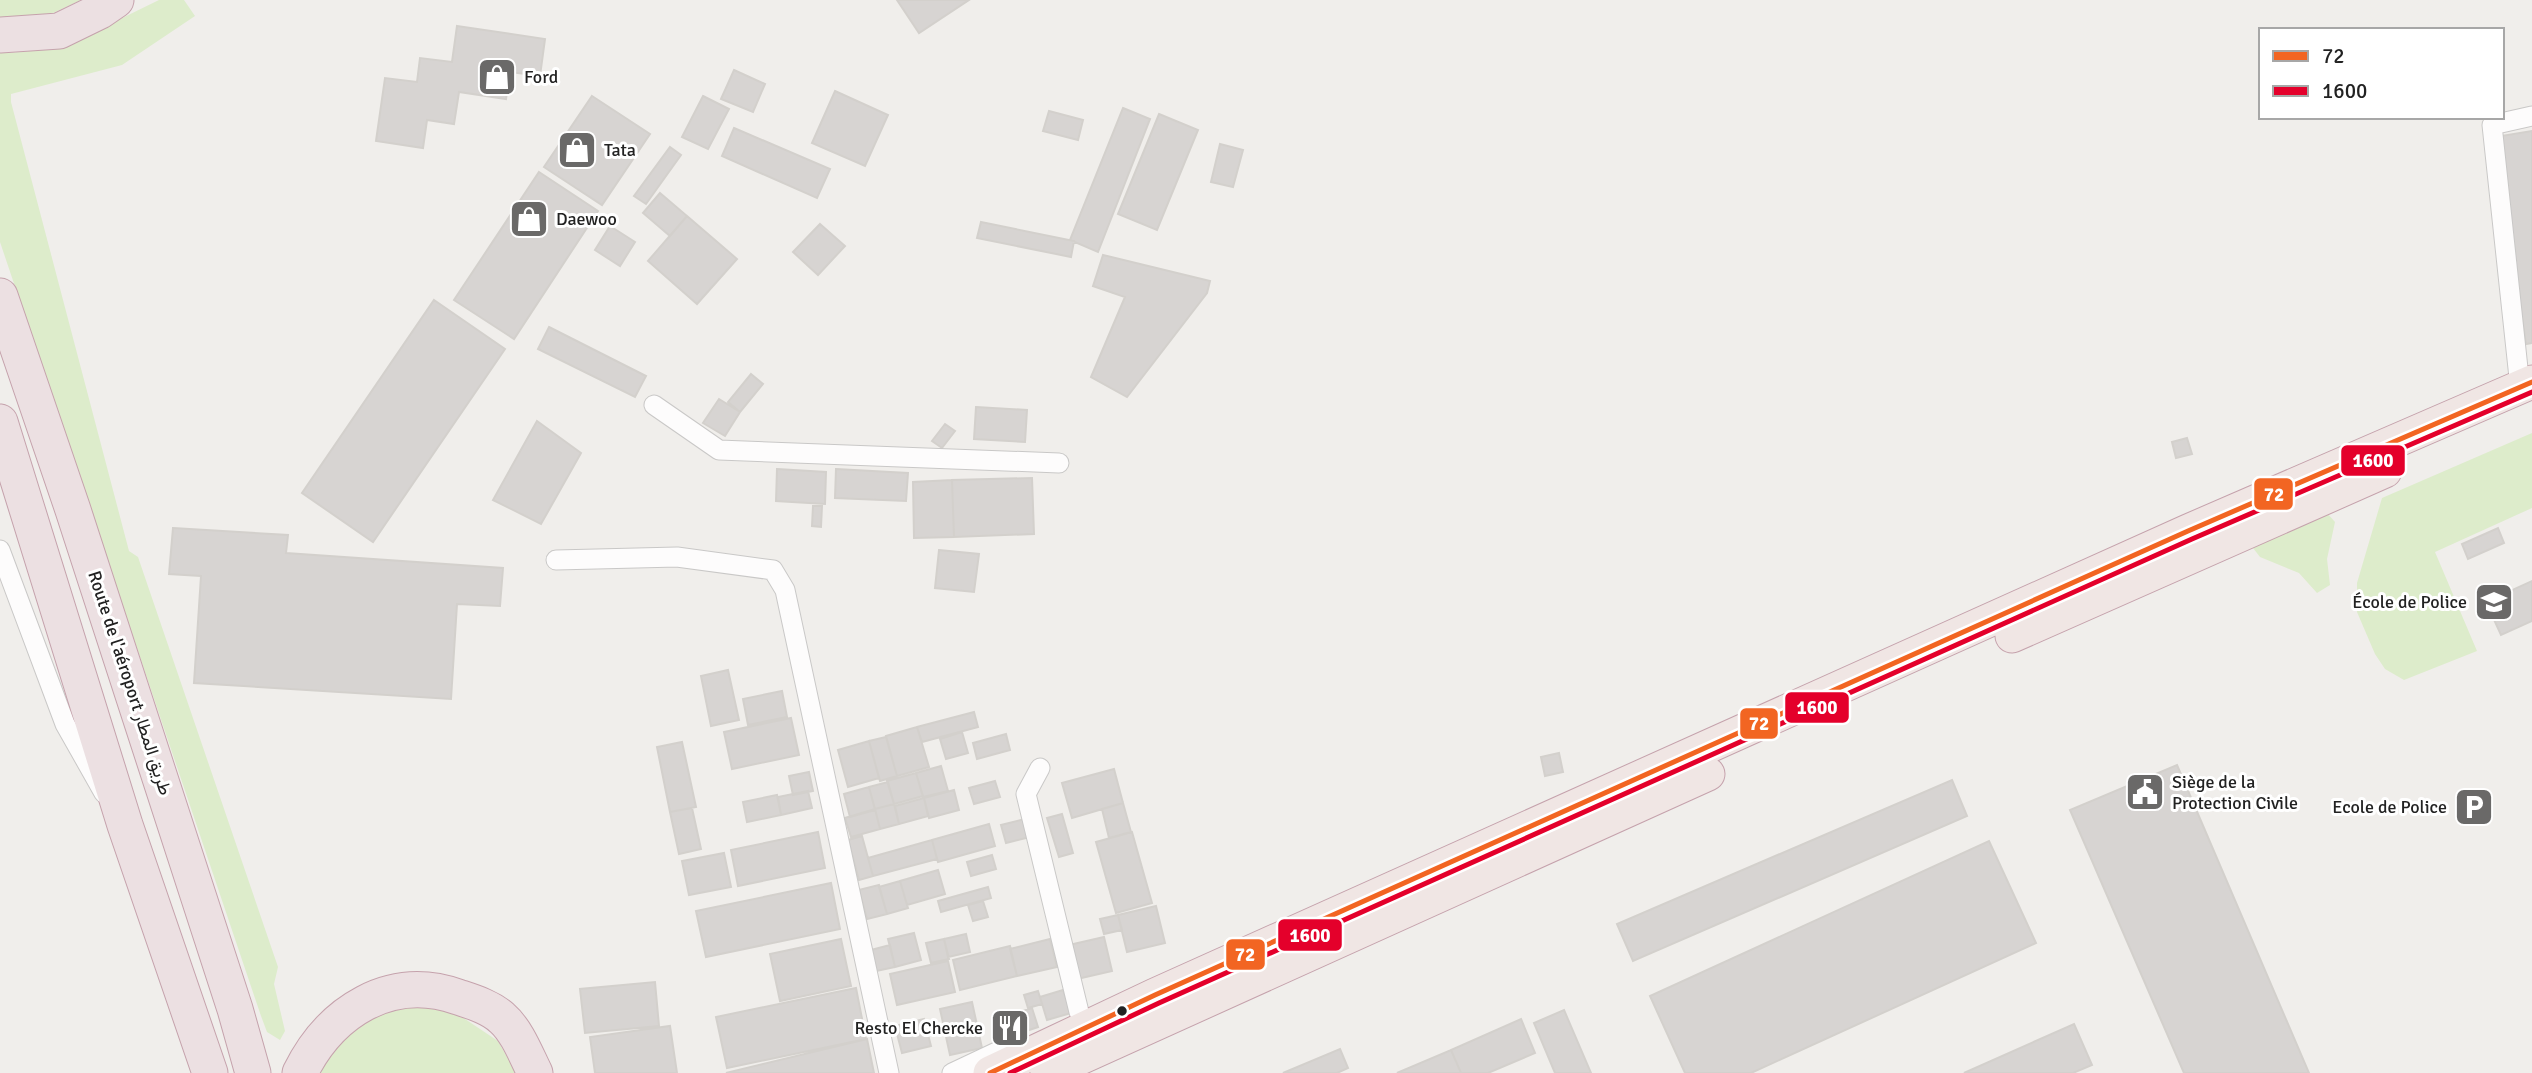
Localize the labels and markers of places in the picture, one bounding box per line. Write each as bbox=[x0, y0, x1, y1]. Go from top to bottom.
shop icon: Ford bbox=[476, 56, 518, 98]
place label: Ford bbox=[524, 66, 558, 88]
shop icon: Tata bbox=[556, 129, 598, 171]
place label: Tata bbox=[604, 139, 636, 161]
shop icon: Daewoo bbox=[508, 198, 550, 240]
place label: Daewoo bbox=[556, 208, 617, 230]
school or university icon: École de Police bbox=[2473, 581, 2515, 623]
place label: École de Police bbox=[2352, 591, 2467, 613]
public building icon: Siège de la Protection Civile bbox=[2124, 771, 2166, 813]
place label: Siège de la Protection Civile bbox=[2172, 771, 2298, 814]
parking icon: Ecole de Police bbox=[2453, 786, 2495, 828]
place label: Ecole de Police bbox=[2332, 796, 2447, 818]
unlabelled marker bbox=[1115, 1004, 1129, 1018]
restaurant icon: Resto El Chercke bbox=[989, 1007, 1031, 1049]
place label: Resto El Chercke bbox=[855, 1017, 983, 1039]

